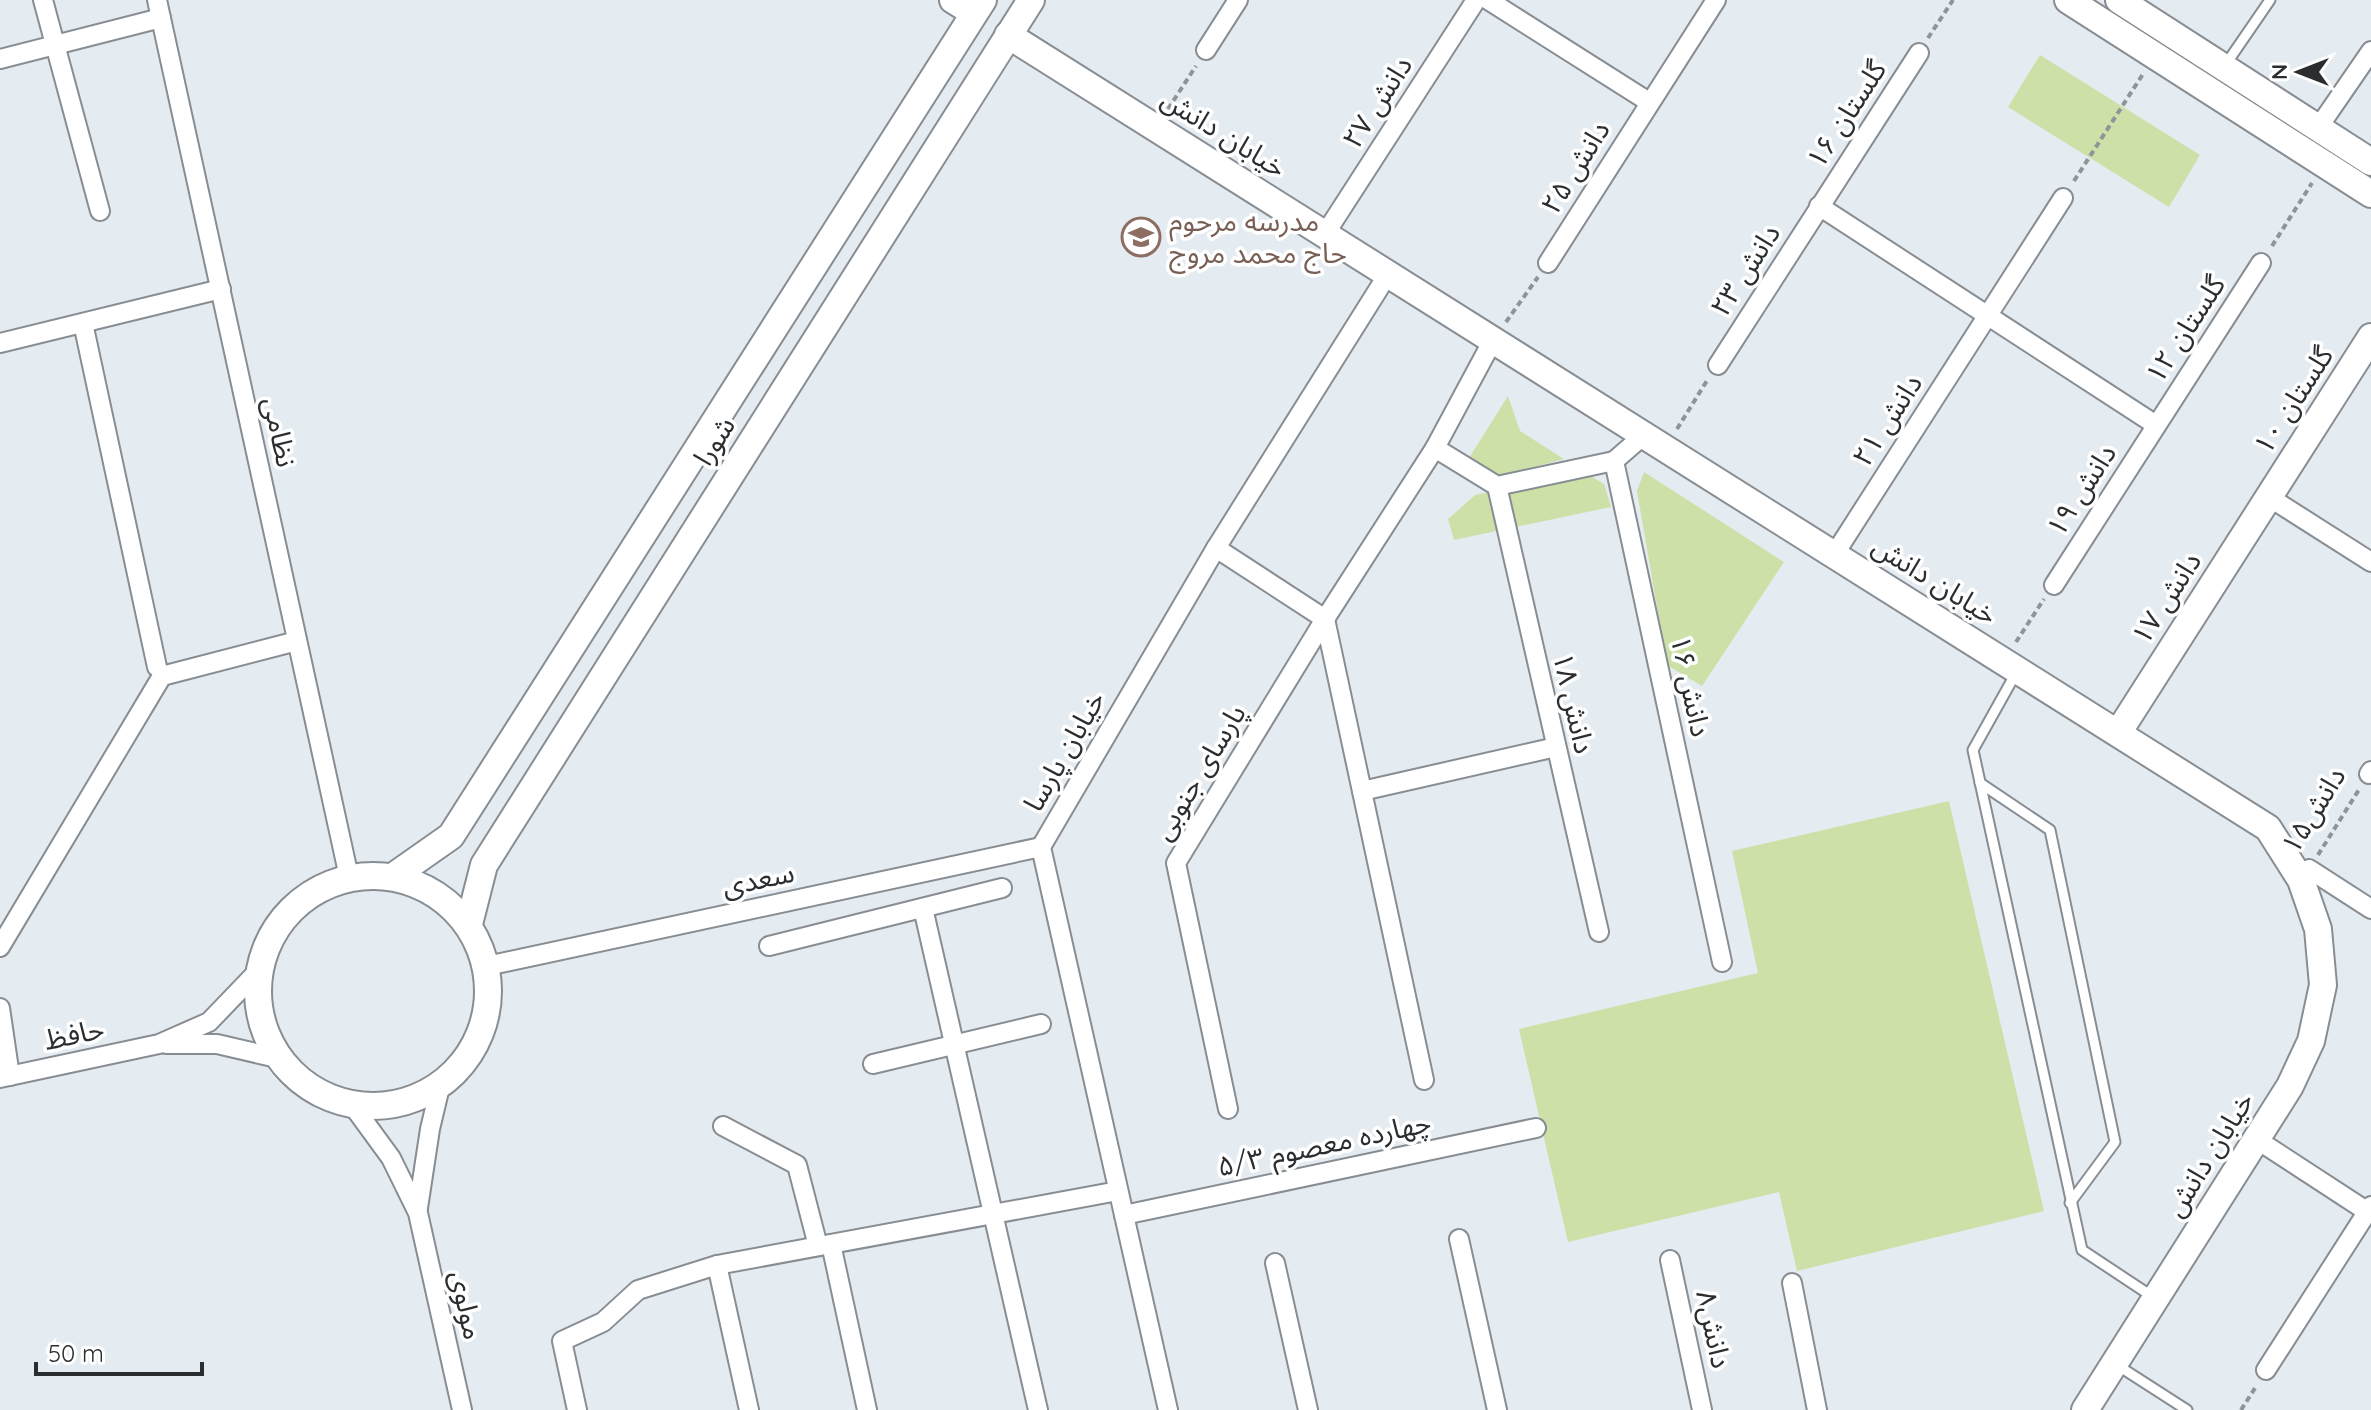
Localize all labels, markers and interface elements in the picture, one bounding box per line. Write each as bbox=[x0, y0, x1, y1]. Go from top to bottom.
north arrow bbox=[2259, 32, 2339, 112]
street label: دانش ۲۷ bbox=[1334, 49, 1419, 154]
street label: گلستان ۱۶ bbox=[1798, 53, 1894, 174]
text: N bbox=[2265, 64, 2293, 80]
street label: خیابان دانش bbox=[1155, 80, 1293, 185]
street label: دانش ۲۵ bbox=[1533, 114, 1617, 220]
place label: مدرسه مرحوم حاج محمد مروج bbox=[1169, 203, 1347, 274]
school or university icon: مدرسه مرحوم حاج محمد مروج bbox=[1120, 216, 1162, 258]
street label: دانش ۲۳ bbox=[1702, 217, 1787, 322]
street label: گلستان ۱۲ bbox=[2137, 268, 2233, 389]
street label: گلستان ۱۰ bbox=[2245, 339, 2341, 460]
street label: دانش ۲۱ bbox=[1844, 367, 1929, 472]
street label: نظامی bbox=[256, 394, 305, 470]
street label: شورا bbox=[685, 410, 742, 472]
street label: دانش ۱۹ bbox=[2038, 437, 2123, 542]
street label: خیابان دانش bbox=[1866, 527, 2004, 632]
street label: دانش ۱۷ bbox=[2123, 545, 2208, 650]
street label: دانش ۱۶ bbox=[1664, 632, 1719, 740]
street label: دانش ۱۸ bbox=[1546, 649, 1603, 757]
street label: خیابان پارسا bbox=[1015, 684, 1113, 818]
street label: پارسای جنوبی bbox=[1144, 697, 1254, 847]
street label: دانش۱۵ bbox=[2273, 760, 2353, 859]
street label: سعدی bbox=[719, 854, 797, 903]
street label: حافظ bbox=[41, 1010, 107, 1057]
street label: خیابان دانش bbox=[2156, 1085, 2261, 1223]
street label: چهارده معصوم ۵/۳ bbox=[1214, 1104, 1435, 1187]
street label: مولوی bbox=[443, 1267, 492, 1343]
street label: دانش۸ bbox=[1689, 1287, 1740, 1371]
scale bar bbox=[36, 1326, 202, 1376]
text: 50 m bbox=[48, 1338, 104, 1368]

